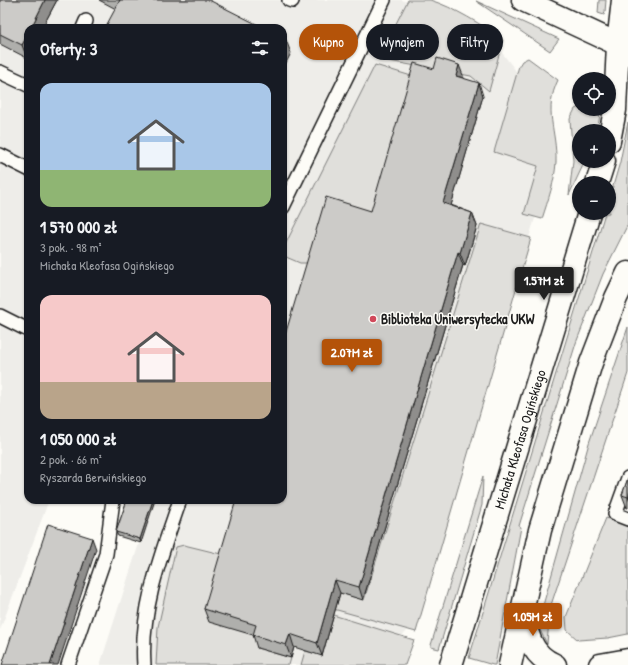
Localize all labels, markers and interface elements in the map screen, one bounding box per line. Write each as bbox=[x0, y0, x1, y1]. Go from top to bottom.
chip: Kupno bbox=[299, 24, 358, 60]
chip: Wynajem bbox=[366, 24, 439, 60]
chip: Filtry bbox=[447, 24, 503, 60]
text: Oferty: 3 bbox=[40, 37, 97, 60]
icon: filters bbox=[249, 37, 271, 59]
map controls bbox=[572, 72, 616, 220]
button: locate bbox=[572, 72, 616, 116]
icon: home bbox=[120, 109, 192, 181]
button: + bbox=[572, 124, 616, 168]
button: − bbox=[572, 176, 616, 220]
text: 1 570 000 zł bbox=[40, 215, 118, 238]
text: 3 pok. · 98 m² bbox=[40, 238, 102, 256]
text: Michała Kleofasa Ogińskiego bbox=[40, 256, 174, 274]
pin: 1.57M zł bbox=[503, 267, 585, 301]
text: 1.57M zł bbox=[524, 271, 564, 289]
place label: Biblioteka Uniwersytecka UKW bbox=[381, 309, 535, 330]
marker: Biblioteka Uniwersytecka UKW bbox=[368, 314, 378, 324]
icon: home bbox=[120, 321, 192, 393]
pin: 2.07M zł bbox=[311, 339, 393, 373]
text: 2.07M zł bbox=[331, 343, 373, 361]
street label: Michała Kleofasa Ogińskiego bbox=[489, 367, 550, 511]
text: 1 050 000 zł bbox=[40, 427, 117, 450]
text: 2 pok. · 66 m² bbox=[40, 450, 102, 468]
text: Ryszarda Berwińskiego bbox=[40, 468, 146, 486]
pin: 1.05M zł bbox=[492, 603, 574, 637]
text: 1.05M zł bbox=[513, 607, 553, 625]

